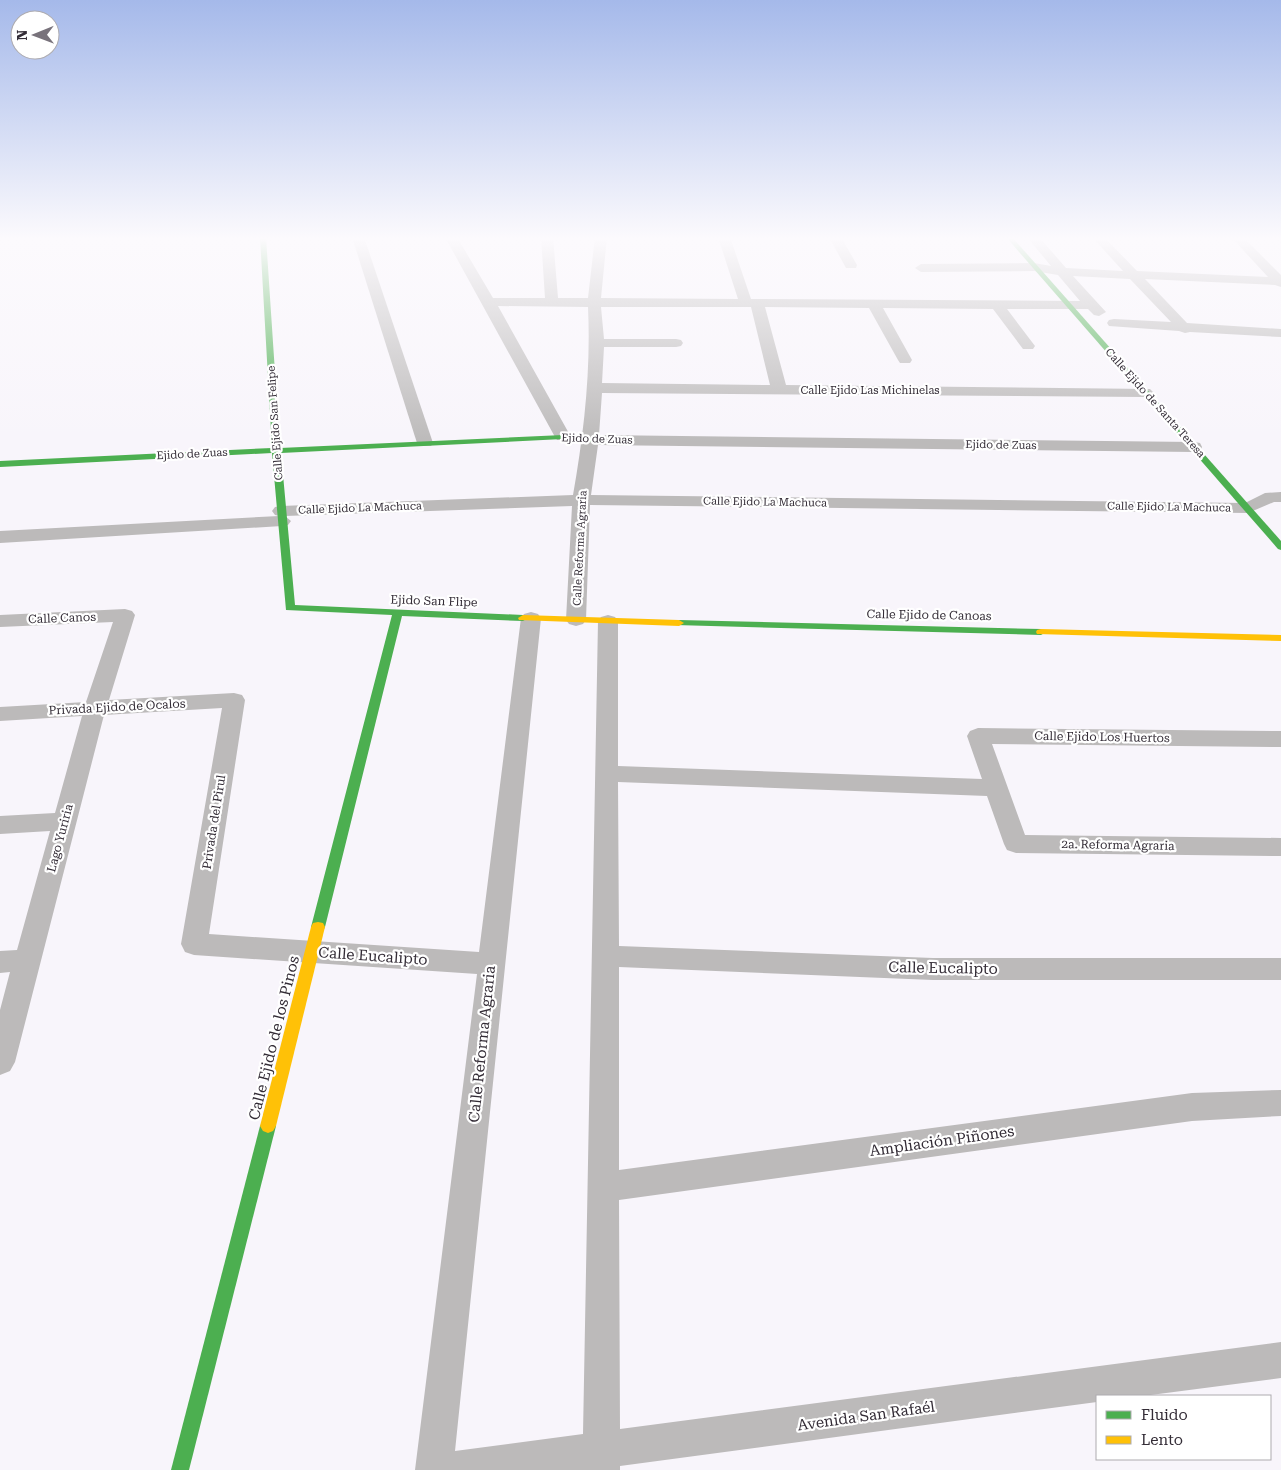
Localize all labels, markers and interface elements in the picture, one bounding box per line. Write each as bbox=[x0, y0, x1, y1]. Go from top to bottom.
north arrow bbox=[10, 10, 60, 60]
text: N bbox=[14, 29, 30, 41]
street label: Calle Ejido de Santa Teresa bbox=[1102, 346, 1208, 460]
street label: Calle Ejido San Felipe bbox=[265, 365, 285, 481]
street label: Calle Ejido Las Michinelas bbox=[800, 384, 940, 397]
street label: Ejido de Zuas bbox=[561, 431, 633, 447]
street label: Ejido de Zuas bbox=[965, 438, 1037, 452]
street label: Ejido de Zuas bbox=[156, 446, 228, 462]
street label: Calle Reforma Agraria bbox=[570, 490, 590, 606]
street label: Calle Ejido La Machuca bbox=[703, 494, 827, 510]
street label: Calle Ejido La Machuca bbox=[298, 499, 422, 517]
street label: Calle Ejido La Machuca bbox=[1107, 499, 1231, 515]
street label: Ejido San Flipe bbox=[390, 592, 478, 610]
street label: Calle Ejido de Canoas bbox=[866, 607, 992, 623]
street label: Calle Canos bbox=[28, 610, 97, 626]
street label: Privada Ejido de Ocalos bbox=[48, 696, 186, 718]
street label: Calle Ejido Los Huertos bbox=[1034, 729, 1170, 745]
street label: Privada del Pirul bbox=[200, 773, 228, 870]
street label: Lago Yuriria bbox=[44, 802, 76, 874]
street label: 2a. Reforma Agraria bbox=[1061, 837, 1175, 853]
street label: Calle Eucalipto bbox=[318, 943, 428, 969]
street label: Calle Ejido de los Pinos bbox=[245, 954, 303, 1122]
street label: Calle Eucalipto bbox=[888, 958, 998, 978]
street label: Calle Reforma Agraria bbox=[465, 965, 499, 1123]
street label: Ampliación Piñones bbox=[869, 1122, 1015, 1160]
legend bbox=[1096, 1395, 1271, 1460]
street label: Avenida San Rafaél bbox=[796, 1397, 936, 1435]
text: Fluido bbox=[1141, 1406, 1188, 1424]
text: Lento bbox=[1141, 1431, 1183, 1449]

